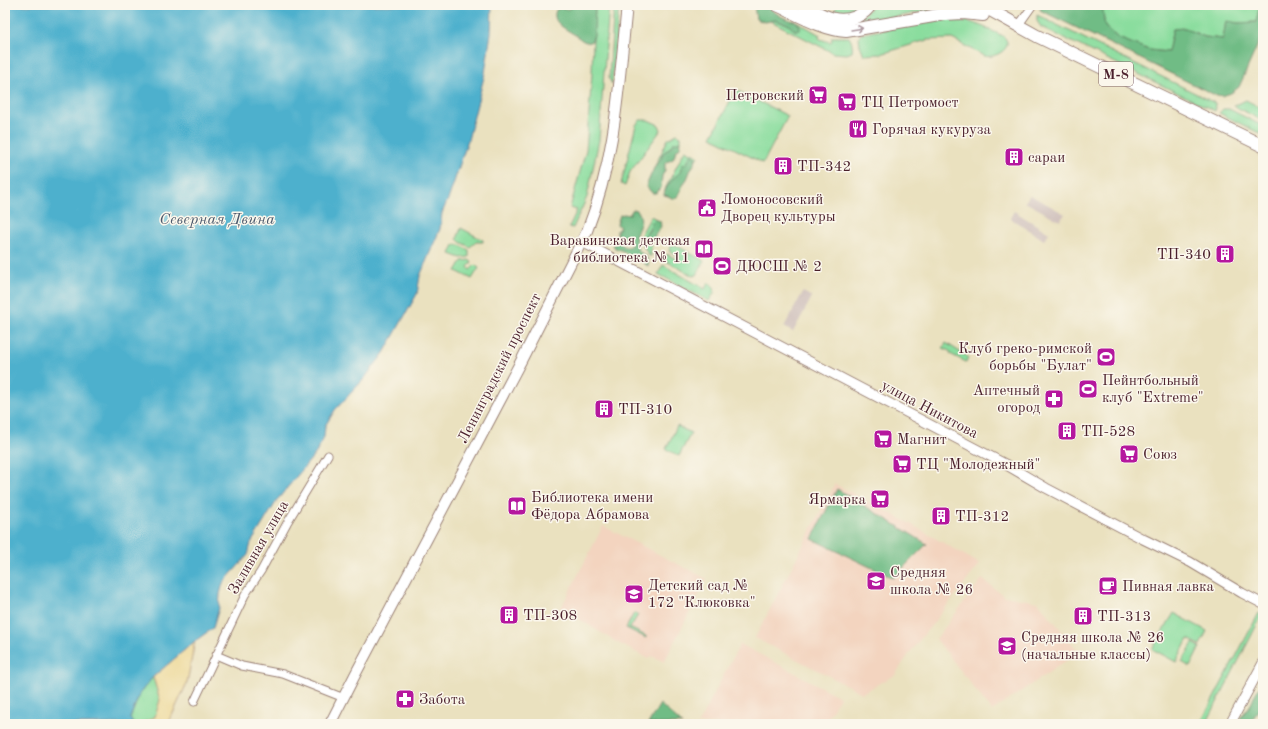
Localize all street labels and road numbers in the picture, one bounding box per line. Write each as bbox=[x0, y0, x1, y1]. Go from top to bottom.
road number: М-8 bbox=[1099, 62, 1133, 86]
street label: Ленинградский проспект bbox=[456, 291, 545, 446]
street label: улица Никитова bbox=[878, 379, 981, 442]
street label: Заливная улица bbox=[226, 498, 292, 597]

